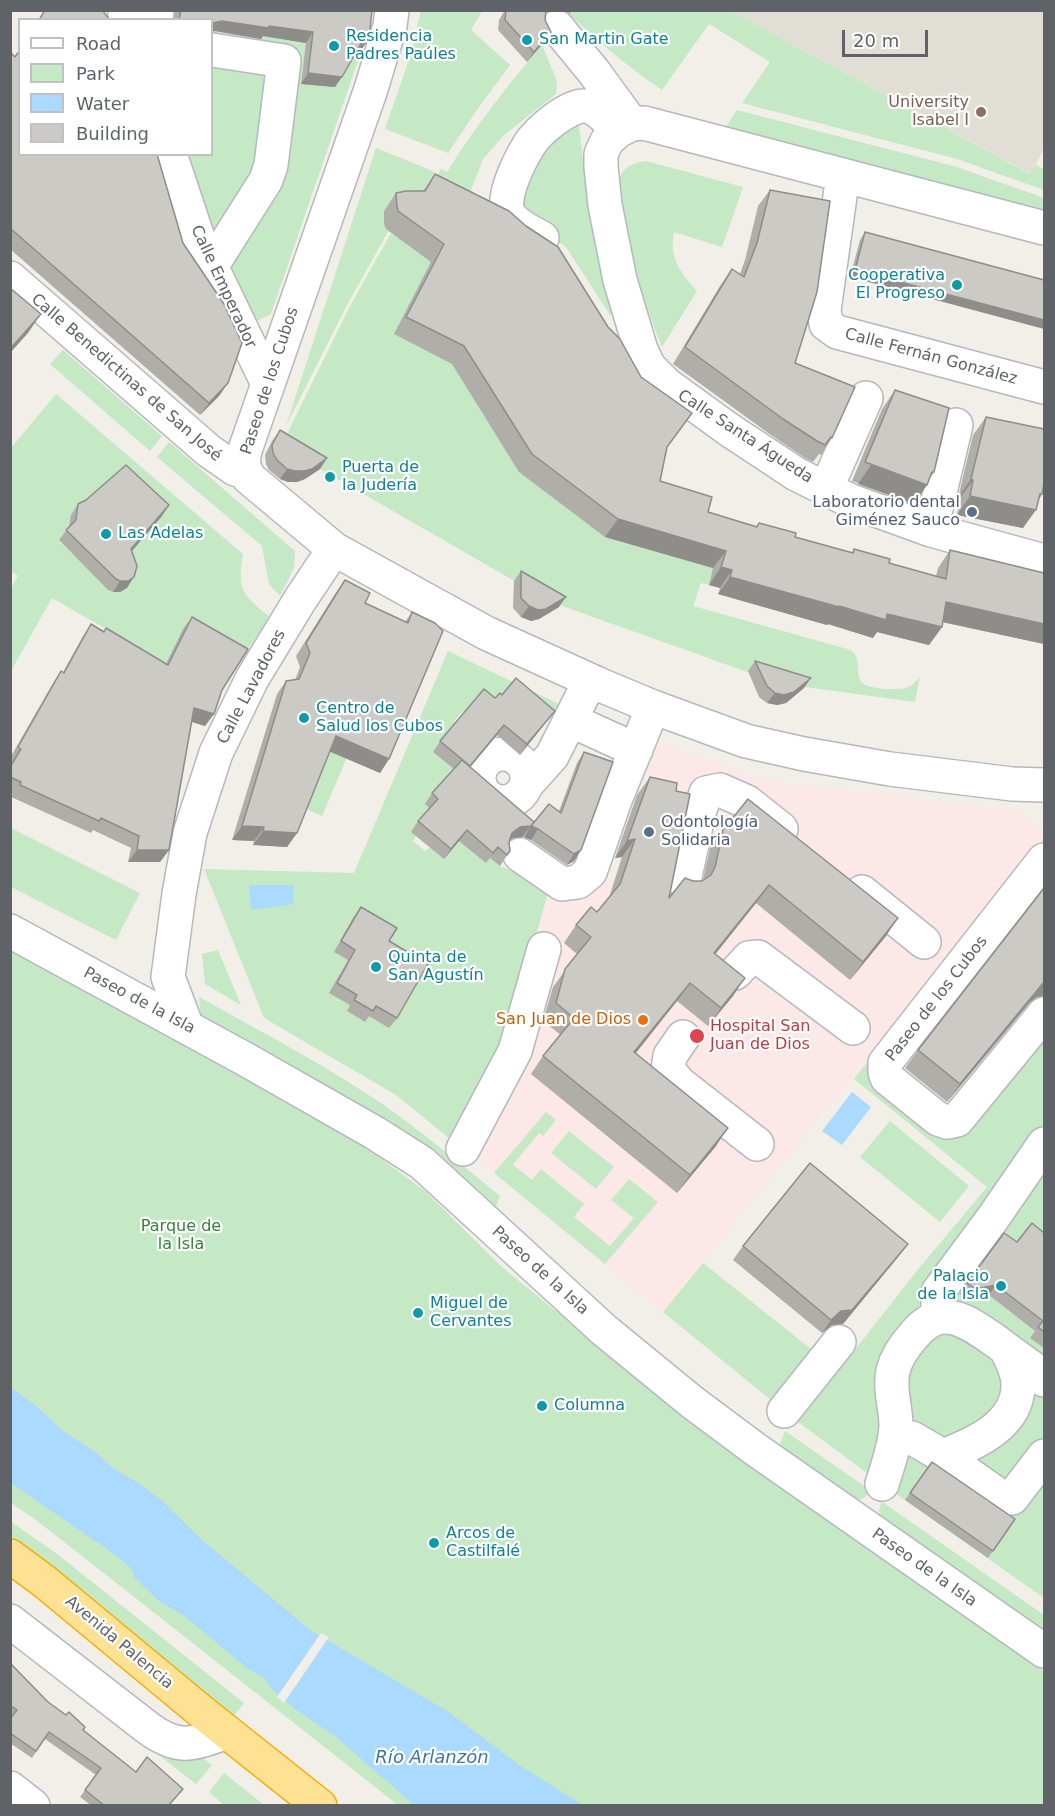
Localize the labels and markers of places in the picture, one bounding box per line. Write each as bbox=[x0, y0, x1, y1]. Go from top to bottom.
place label: Residencia Padres Paúles bbox=[346, 27, 456, 65]
place label: San Martin Gate bbox=[539, 30, 669, 50]
marker: San Martin Gate bbox=[520, 33, 534, 47]
marker: Residencia Padres Paúles bbox=[327, 39, 341, 53]
place label: University Isabel I bbox=[888, 93, 969, 131]
marker: University Isabel I bbox=[974, 105, 988, 119]
place label: Cooperativa El Progreso bbox=[848, 266, 945, 304]
marker: Cooperativa El Progreso bbox=[950, 278, 964, 292]
place label: Puerta de la Judería bbox=[342, 458, 419, 496]
marker: Puerta de la Judería bbox=[323, 470, 337, 484]
place label: Laboratorio dental Giménez Sauco bbox=[812, 493, 960, 531]
marker: Laboratorio dental Giménez Sauco bbox=[965, 505, 979, 519]
place label: Las Adelas bbox=[118, 524, 203, 544]
marker: Las Adelas bbox=[99, 527, 113, 541]
place label: Centro de Salud los Cubos bbox=[316, 699, 443, 737]
marker: Centro de Salud los Cubos bbox=[297, 711, 311, 725]
place label: Odontología Solidaria bbox=[661, 813, 758, 851]
marker: Odontología Solidaria bbox=[642, 825, 656, 839]
place label: Quinta de San Agustín bbox=[388, 948, 484, 986]
marker: Quinta de San Agustín bbox=[369, 960, 383, 974]
place label: San Juan de Dios bbox=[496, 1010, 631, 1030]
marker: San Juan de Dios bbox=[636, 1013, 650, 1027]
place label: Hospital San Juan de Dios bbox=[710, 1017, 810, 1055]
marker: Hospital San Juan de Dios bbox=[688, 1027, 706, 1045]
place label: Palacio de la Isla bbox=[917, 1267, 989, 1305]
marker: Palacio de la Isla bbox=[994, 1279, 1008, 1293]
place label: Miguel de Cervantes bbox=[430, 1294, 511, 1332]
marker: Miguel de Cervantes bbox=[411, 1306, 425, 1320]
place label: Columna bbox=[554, 1396, 625, 1416]
marker: Columna bbox=[535, 1399, 549, 1413]
place label: Arcos de Castilfalé bbox=[446, 1524, 520, 1562]
marker: Arcos de Castilfalé bbox=[427, 1536, 441, 1550]

